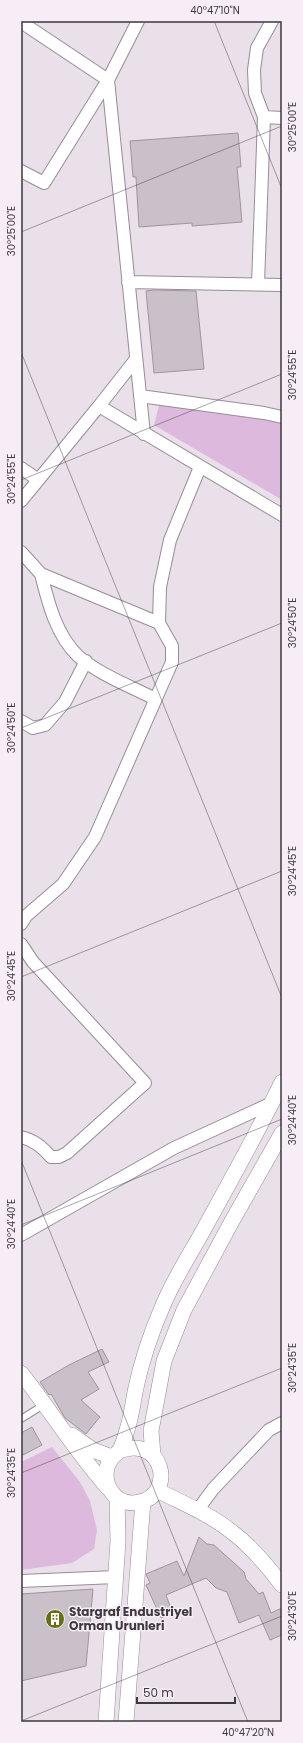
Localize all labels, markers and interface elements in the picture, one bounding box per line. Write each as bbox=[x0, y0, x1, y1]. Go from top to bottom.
text: 40°47'10"N bbox=[190, 3, 240, 18]
text: 30°25'00"E bbox=[285, 102, 300, 152]
text: 30°25'00"E bbox=[4, 206, 19, 256]
text: 30°24'55"E bbox=[285, 350, 300, 400]
text: 30°24'55"E bbox=[4, 454, 19, 504]
text: 30°24'50"E bbox=[285, 598, 300, 648]
text: 30°24'50"E bbox=[4, 703, 19, 753]
text: 30°24'45"E bbox=[285, 846, 300, 896]
text: 30°24'45"E bbox=[4, 951, 19, 1001]
text: 30°24'40"E bbox=[285, 1095, 300, 1145]
text: 30°24'40"E bbox=[4, 1199, 19, 1249]
text: 30°24'35"E bbox=[285, 1343, 300, 1393]
text: 30°24'35"E bbox=[4, 1448, 19, 1498]
text: 30°24'30"E bbox=[285, 1591, 300, 1641]
place label: Stargraf Endustriyel Orman Urunleri bbox=[69, 1603, 192, 1634]
building icon: Stargraf Endustriyel Orman Urunleri bbox=[44, 1608, 66, 1630]
scale bar bbox=[137, 1679, 235, 1705]
text: 50 m bbox=[143, 1684, 174, 1701]
text: 40°47'20"N bbox=[222, 1725, 274, 1740]

